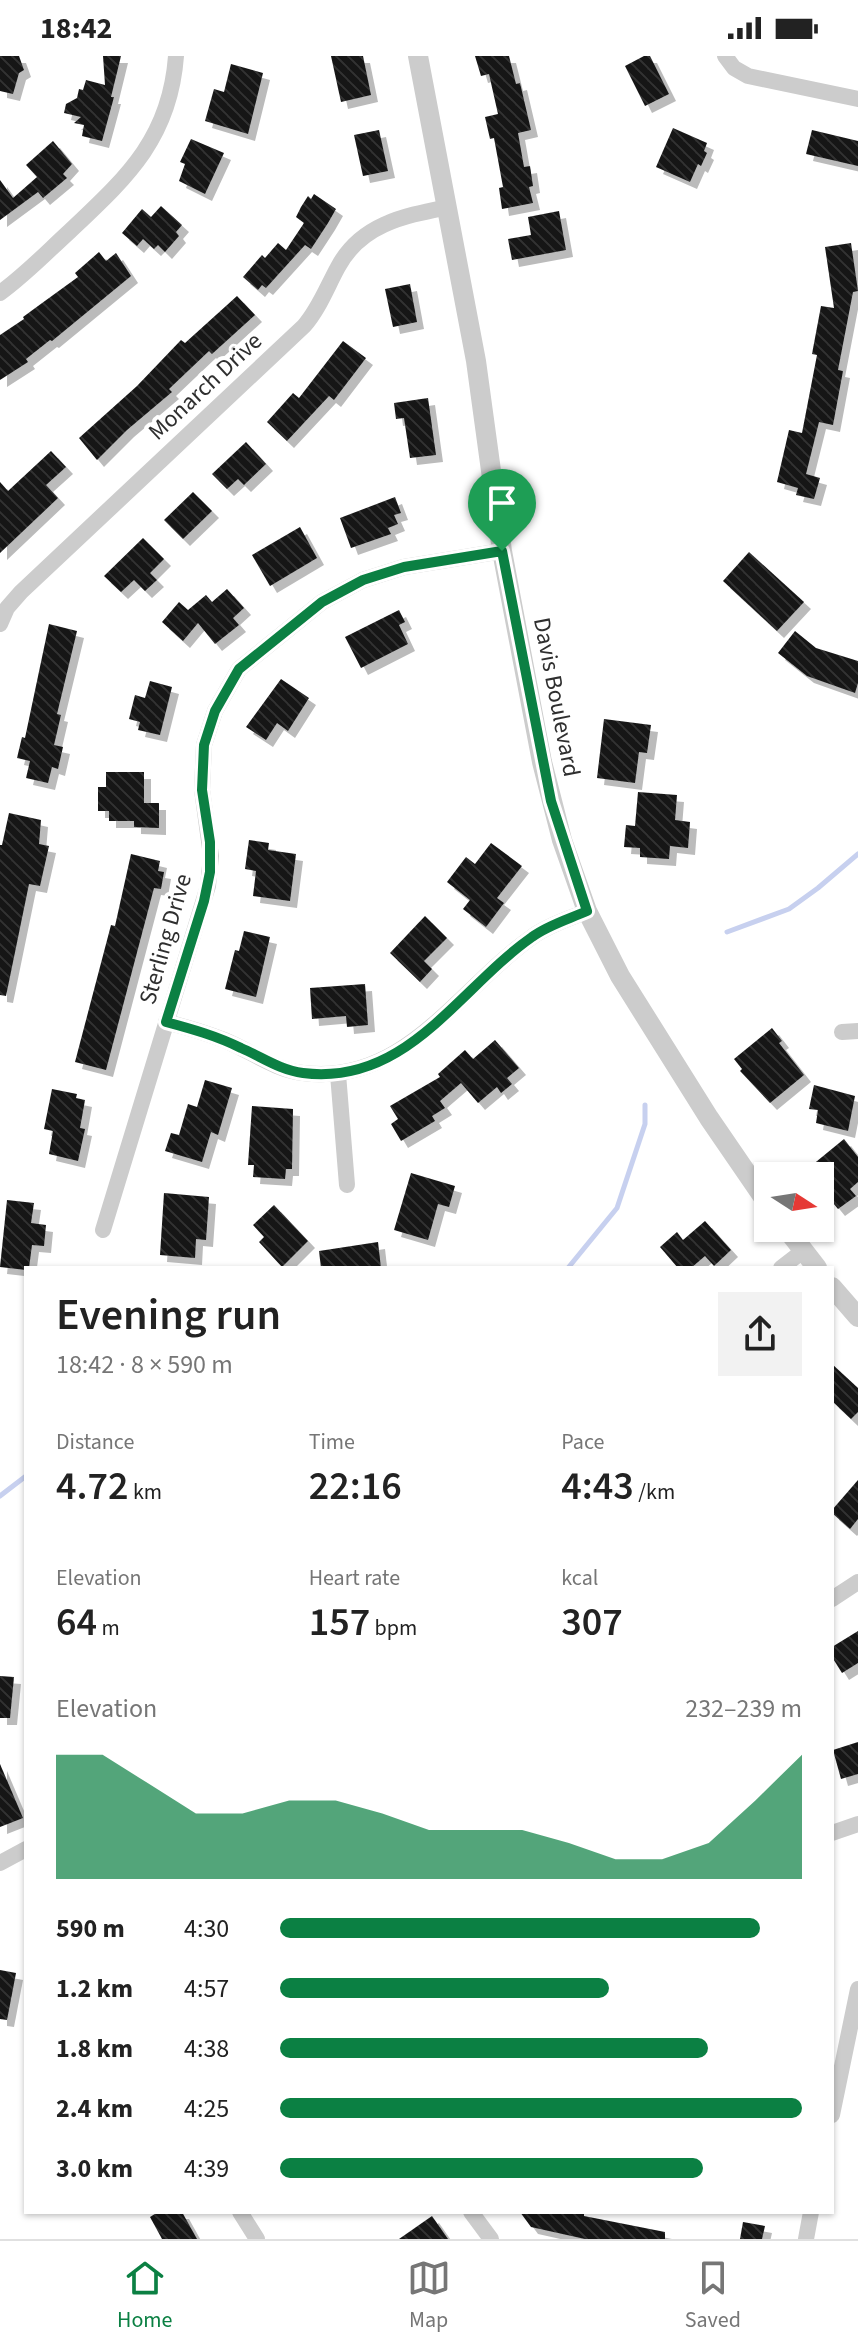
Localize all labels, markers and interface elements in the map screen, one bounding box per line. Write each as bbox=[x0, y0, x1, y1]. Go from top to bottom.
text: 18:42 bbox=[40, 7, 112, 50]
street label: Monarch Drive bbox=[141, 324, 270, 448]
pin bbox=[468, 469, 536, 551]
icon: arrive bbox=[480, 481, 524, 525]
street label: Davis Boulevard bbox=[524, 615, 589, 780]
street label: Sterling Drive bbox=[130, 870, 201, 1009]
north arrow bbox=[754, 1162, 834, 1242]
map controls bbox=[754, 1162, 834, 1242]
text: Evening run bbox=[56, 1284, 281, 1347]
button: share bbox=[718, 1292, 802, 1376]
text: 18:42 · 8 × 590 m bbox=[56, 1346, 233, 1383]
text: Distance bbox=[56, 1426, 134, 1458]
text: Time bbox=[309, 1426, 355, 1458]
text: Pace bbox=[561, 1426, 604, 1458]
text: 4.72 bbox=[56, 1458, 129, 1515]
text: 22:16 bbox=[309, 1458, 402, 1515]
text: 4:43 bbox=[561, 1458, 634, 1515]
text: km bbox=[129, 1476, 162, 1508]
text: /km bbox=[634, 1476, 675, 1508]
text: Elevation bbox=[56, 1562, 142, 1594]
text: Heart rate bbox=[309, 1562, 400, 1594]
text: kcal bbox=[561, 1562, 598, 1594]
text: 64 bbox=[56, 1594, 97, 1651]
text: 157 bbox=[309, 1594, 370, 1651]
text: 307 bbox=[561, 1594, 623, 1651]
text: m bbox=[97, 1612, 120, 1644]
text: bpm bbox=[370, 1612, 417, 1644]
text: Elevation bbox=[56, 1690, 157, 1727]
text: 232–239 m bbox=[685, 1690, 802, 1727]
text: 590 m bbox=[56, 1910, 125, 1947]
text: 4:30 bbox=[184, 1910, 229, 1947]
text: 1.2 km bbox=[56, 1970, 133, 2007]
text: 4:57 bbox=[184, 1970, 229, 2007]
text: 1.8 km bbox=[56, 2030, 133, 2067]
text: 4:38 bbox=[184, 2030, 229, 2067]
text: 2.4 km bbox=[56, 2090, 133, 2127]
text: 4:25 bbox=[184, 2090, 229, 2127]
text: 3.0 km bbox=[56, 2150, 133, 2187]
text: 4:39 bbox=[184, 2150, 229, 2187]
tab: Home bbox=[117, 2256, 172, 2336]
tab: Map bbox=[407, 2256, 451, 2336]
tab: Saved bbox=[685, 2256, 741, 2336]

